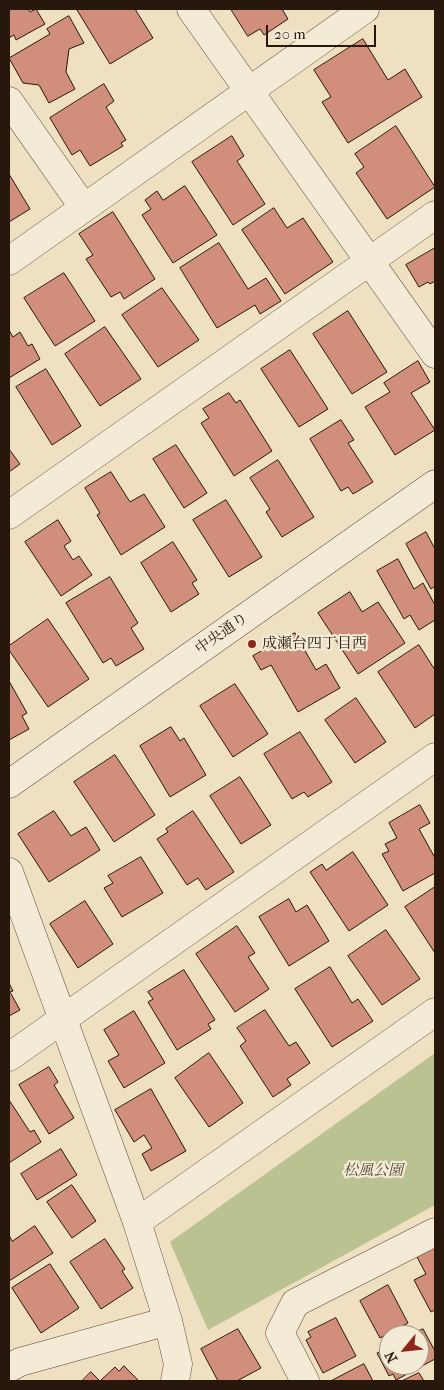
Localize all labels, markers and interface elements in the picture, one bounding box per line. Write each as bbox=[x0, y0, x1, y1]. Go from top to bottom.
scale bar bbox=[269, 15, 379, 47]
text: 20 m bbox=[274, 25, 306, 43]
street label: 中央通り bbox=[192, 609, 252, 659]
place label: 成瀬台四丁目西 bbox=[262, 635, 367, 653]
marker: 成瀬台四丁目西 bbox=[246, 638, 258, 650]
park label: 松風公園 bbox=[343, 1162, 403, 1180]
north arrow bbox=[379, 1325, 429, 1375]
text: N bbox=[381, 1348, 401, 1365]

